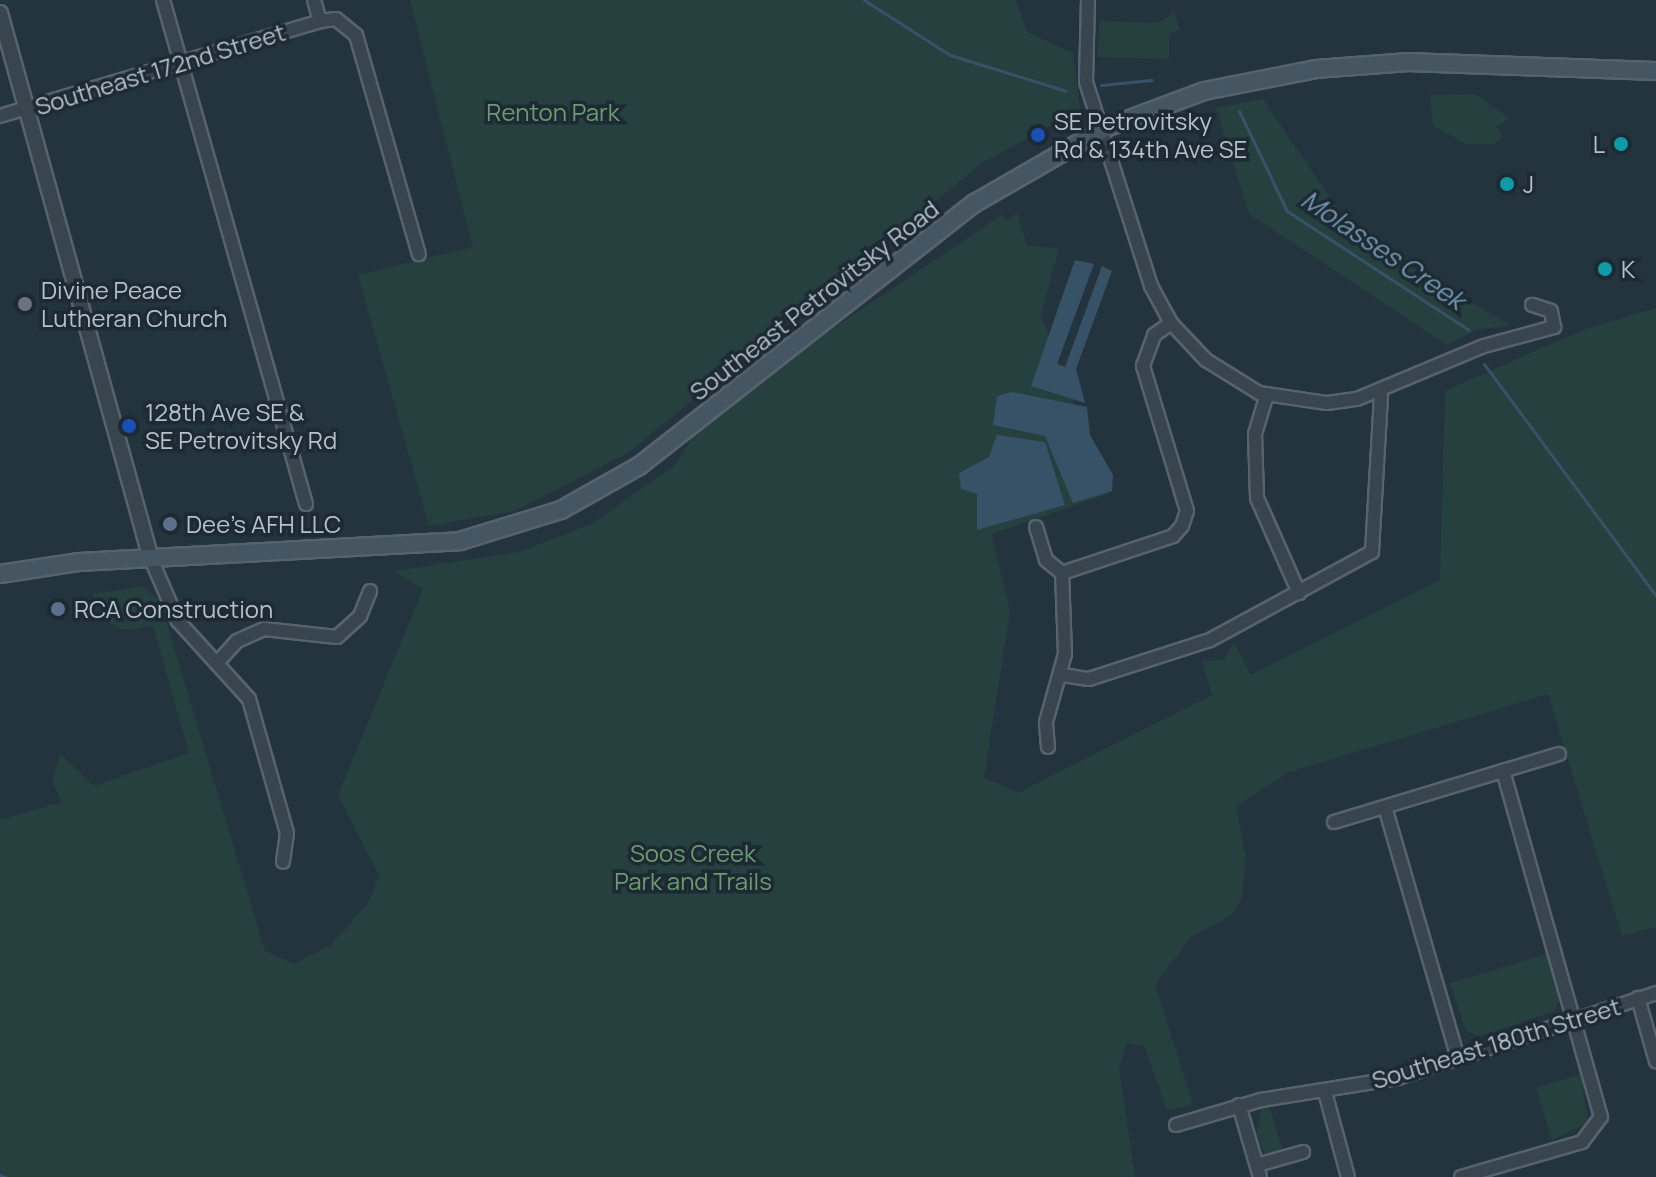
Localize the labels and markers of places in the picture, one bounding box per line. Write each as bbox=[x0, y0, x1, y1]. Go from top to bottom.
place label: SE Petrovitsky Rd & 134th Ave SE bbox=[1054, 107, 1247, 163]
marker: SE Petrovitsky Rd & 134th Ave SE bbox=[1029, 126, 1047, 144]
place label: L bbox=[1593, 130, 1605, 158]
marker: L bbox=[1612, 135, 1630, 153]
place label: J bbox=[1523, 170, 1534, 198]
marker: J bbox=[1498, 175, 1516, 193]
place label: K bbox=[1621, 255, 1635, 283]
marker: K bbox=[1596, 260, 1614, 278]
place label: Divine Peace Lutheran Church bbox=[41, 276, 228, 332]
marker: Divine Peace Lutheran Church bbox=[16, 295, 34, 313]
place label: 128th Ave SE & SE Petrovitsky Rd bbox=[145, 398, 337, 454]
marker: 128th Ave SE & SE Petrovitsky Rd bbox=[120, 417, 138, 435]
place label: Dee's AFH LLC bbox=[186, 510, 341, 538]
marker: Dee's AFH LLC bbox=[161, 515, 179, 533]
place label: RCA Construction bbox=[74, 595, 273, 623]
marker: RCA Construction bbox=[49, 600, 67, 618]

